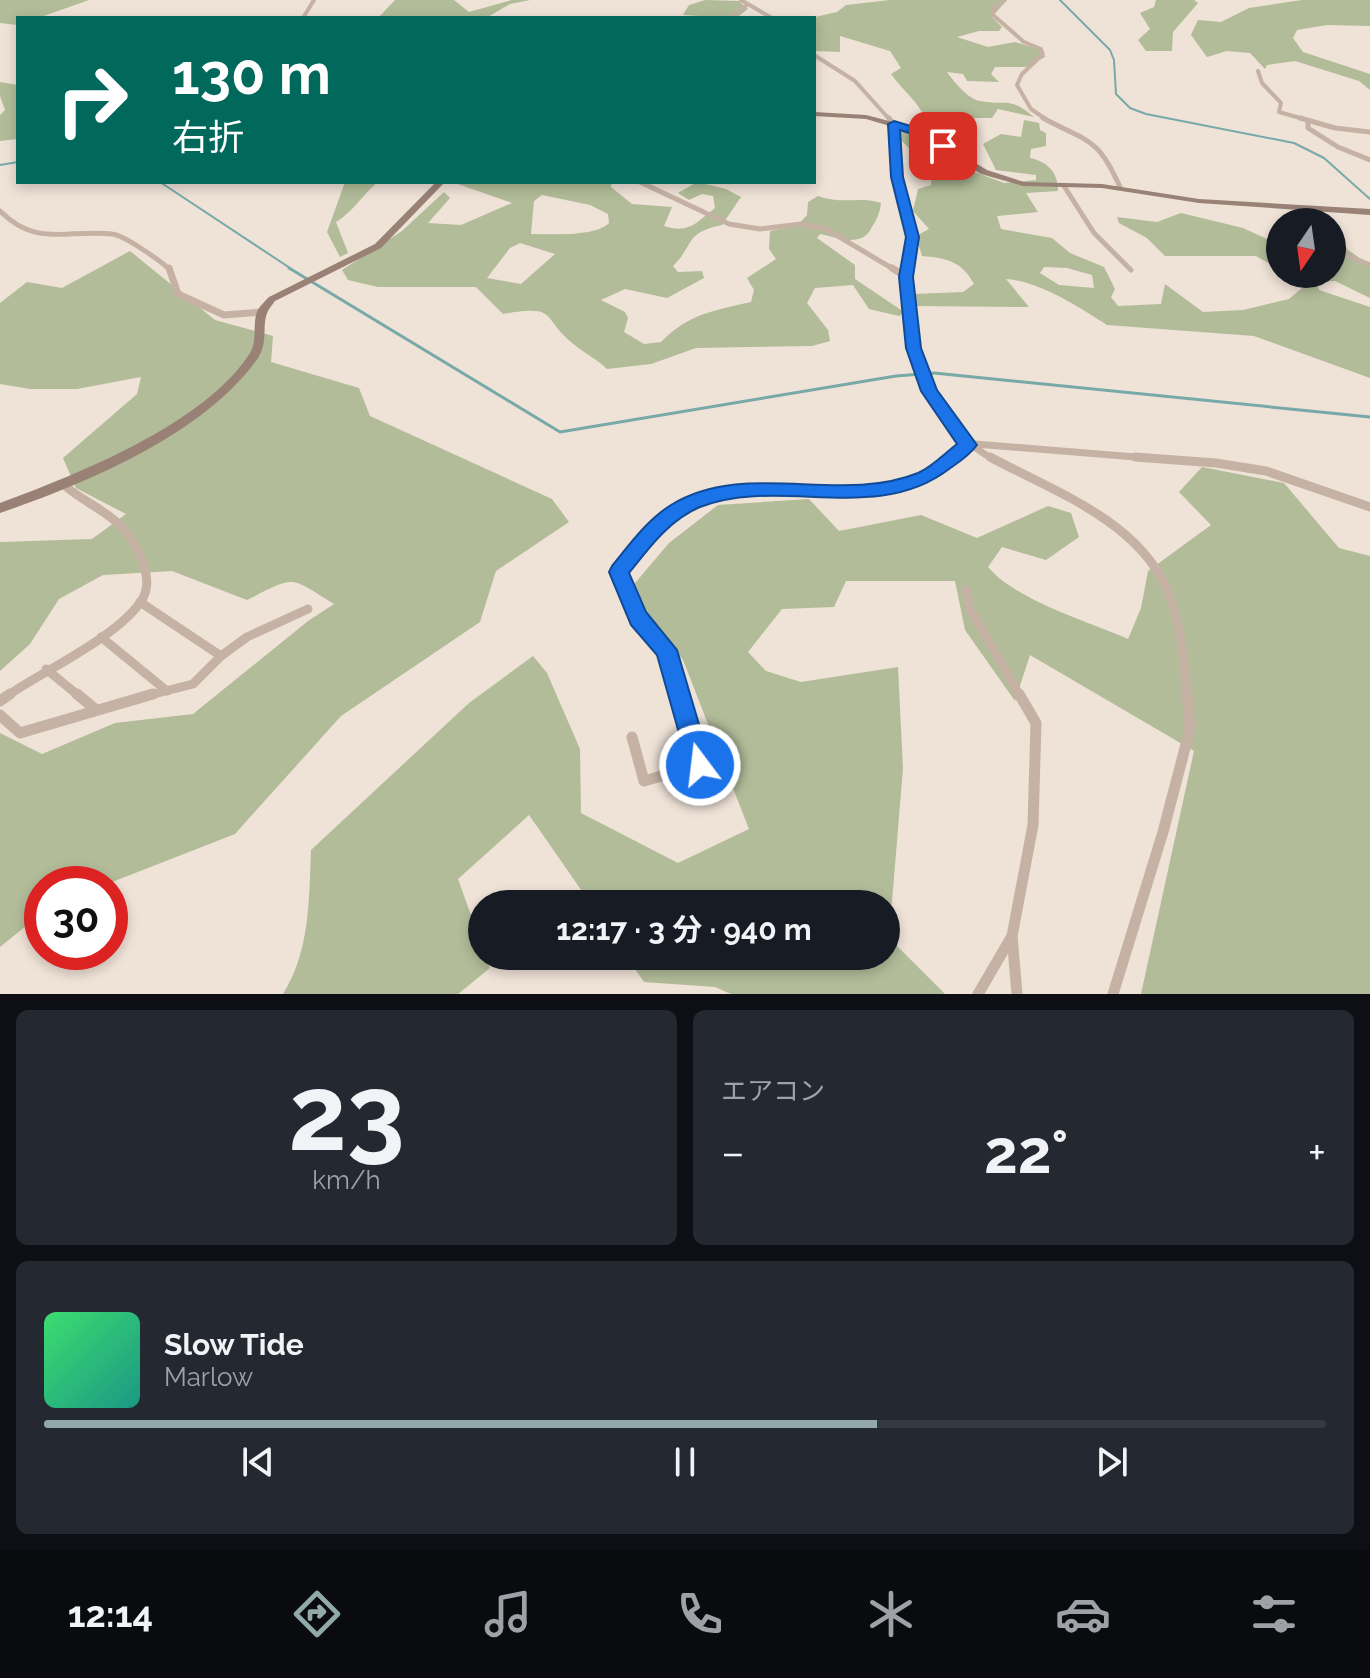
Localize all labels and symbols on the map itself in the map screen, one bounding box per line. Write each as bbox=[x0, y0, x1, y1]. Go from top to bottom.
pin bbox=[909, 112, 977, 180]
north arrow bbox=[1266, 208, 1346, 288]
position arrow bbox=[658, 723, 742, 807]
speed limit sign: 30 bbox=[24, 866, 128, 970]

